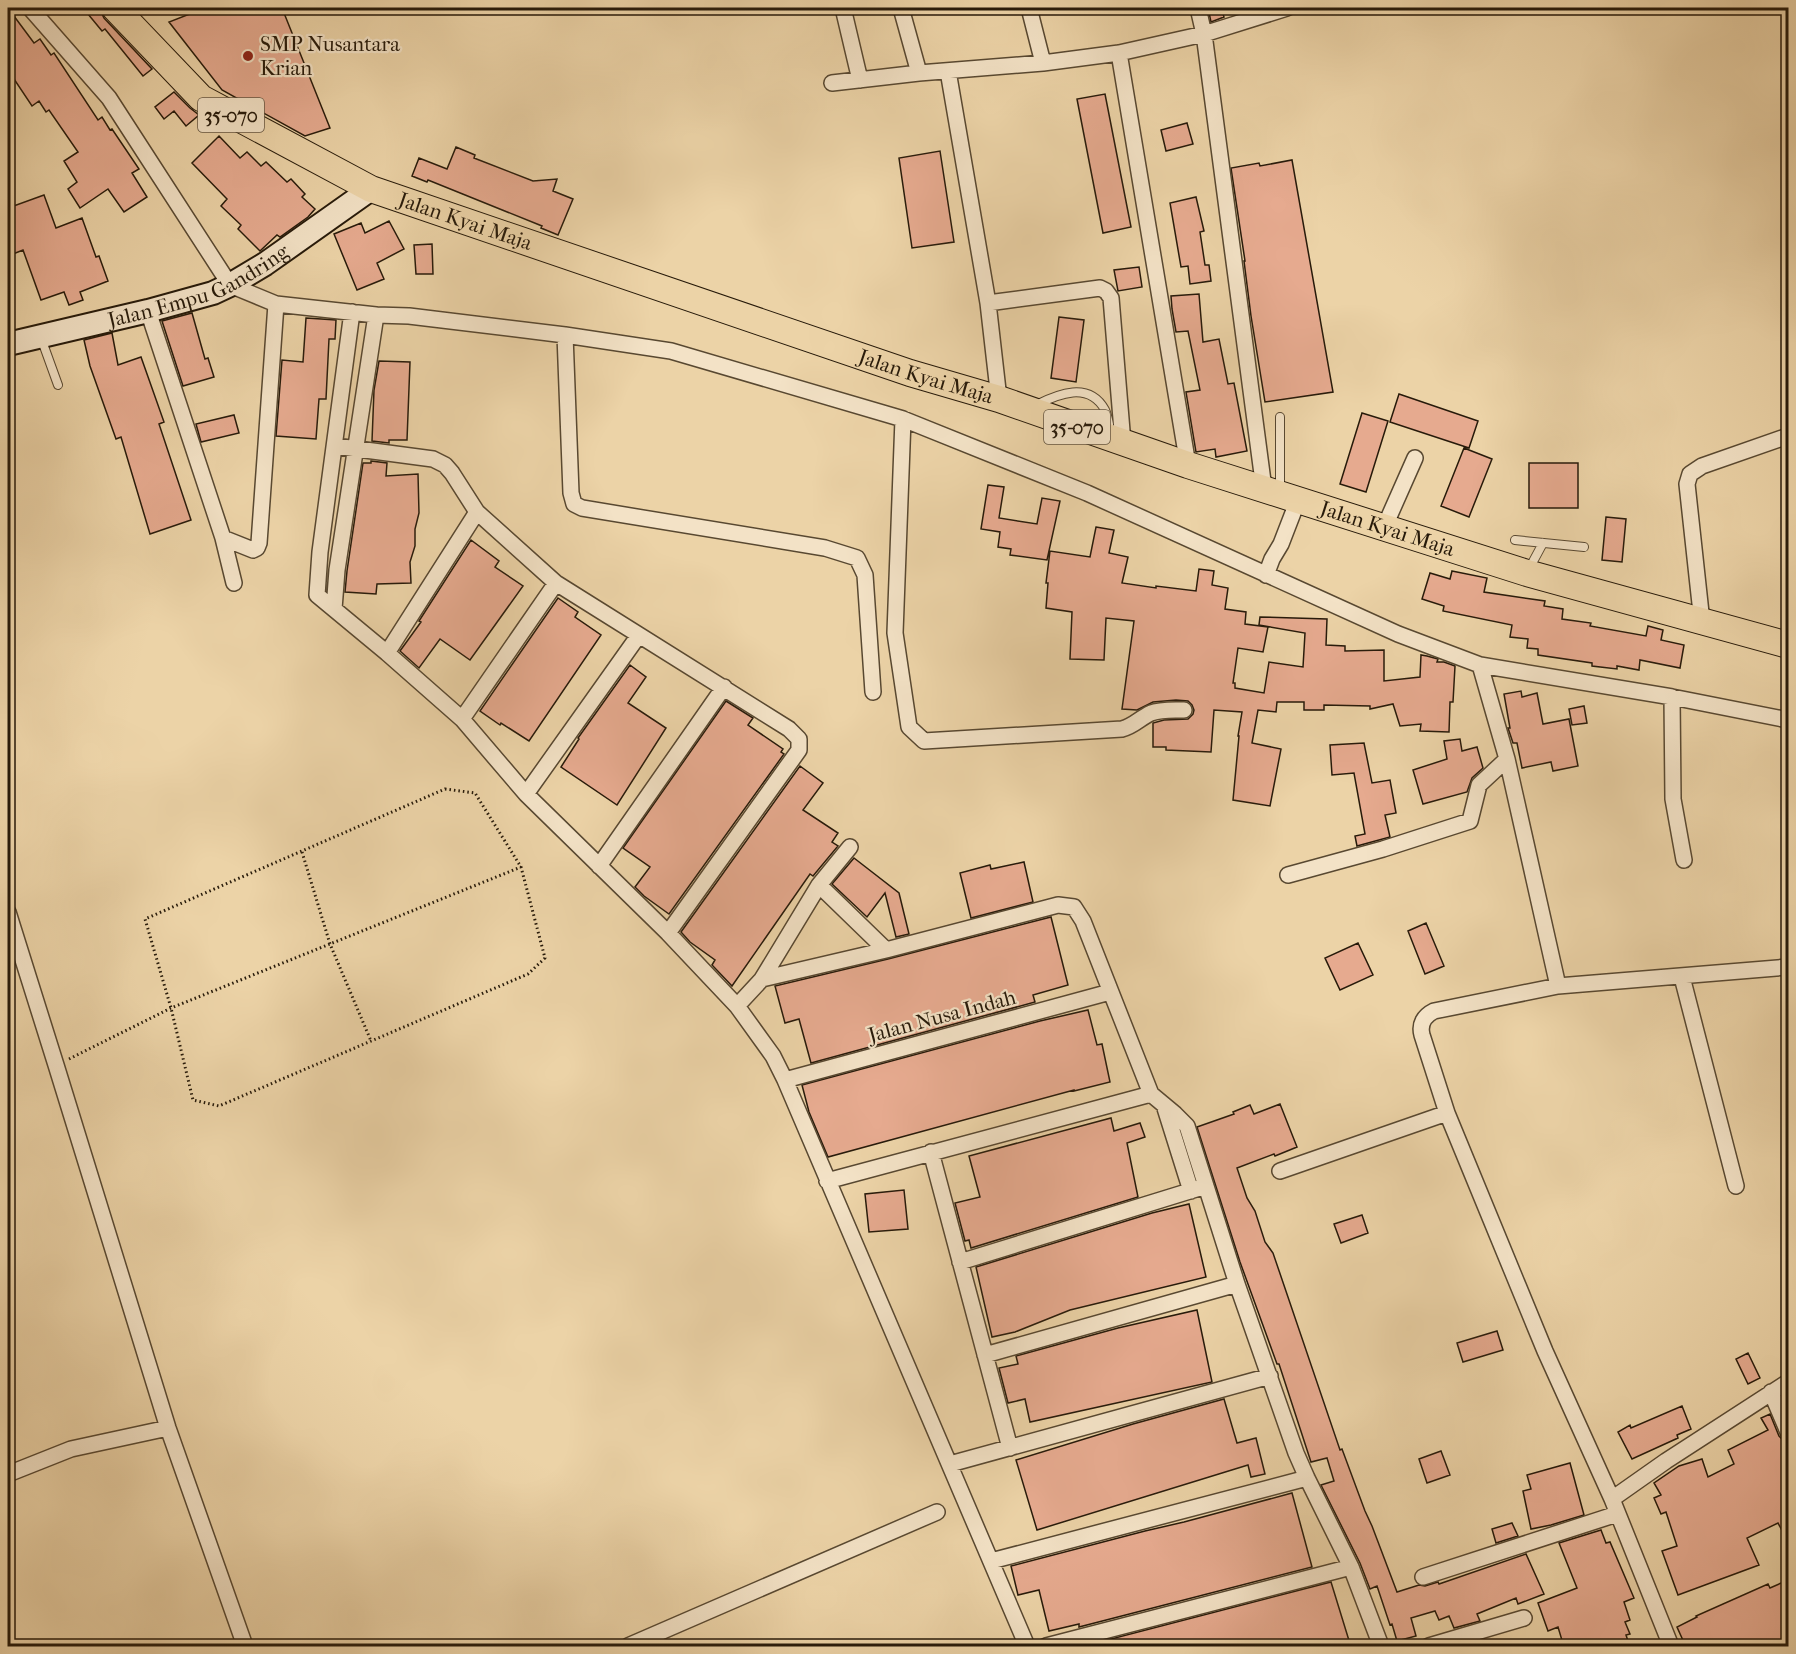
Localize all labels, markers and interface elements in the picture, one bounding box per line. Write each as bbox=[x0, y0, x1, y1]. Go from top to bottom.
place label: SMP Nusantara Krian bbox=[260, 32, 400, 80]
marker: SMP Nusantara Krian bbox=[241, 49, 255, 63]
road number: 35-070 bbox=[198, 98, 264, 132]
street label: Jalan Kyai Maja bbox=[394, 187, 535, 255]
street label: Jalan Empu Gandring bbox=[103, 239, 294, 333]
street label: Jalan Kyai Maja bbox=[854, 344, 996, 409]
road number: 35-070 bbox=[1044, 410, 1110, 444]
street label: Jalan Kyai Maja bbox=[1315, 495, 1458, 561]
street label: Jalan Nusa Indah bbox=[864, 985, 1019, 1048]

